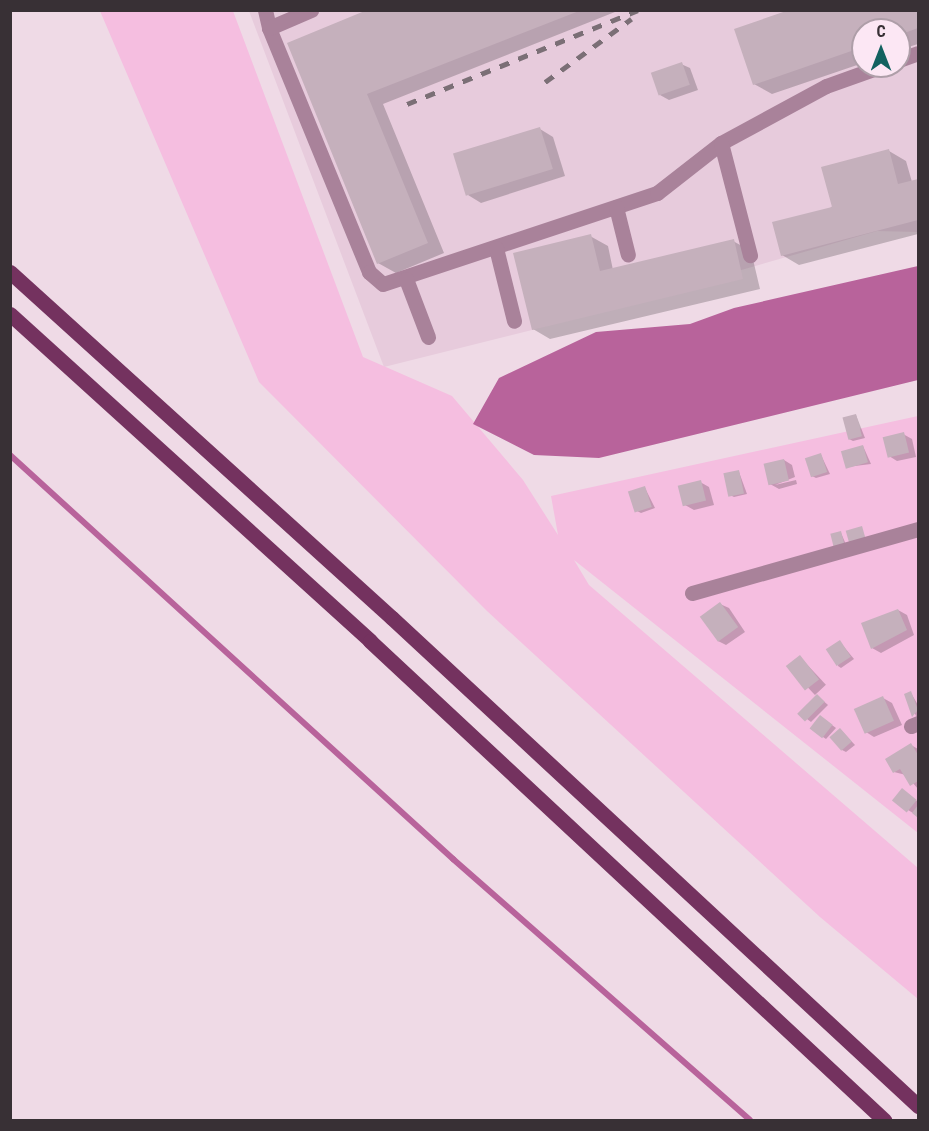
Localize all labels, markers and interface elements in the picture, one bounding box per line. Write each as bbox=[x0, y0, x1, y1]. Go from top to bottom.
north arrow bbox=[851, 18, 911, 78]
text: С bbox=[876, 22, 886, 41]

